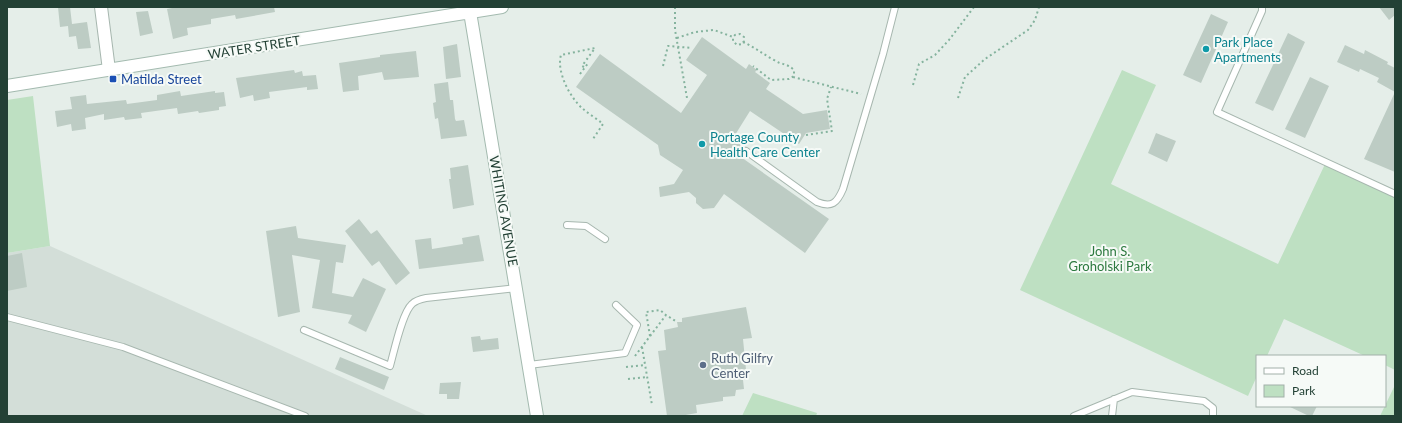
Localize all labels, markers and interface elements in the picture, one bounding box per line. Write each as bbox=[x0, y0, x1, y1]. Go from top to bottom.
street label: WATER STREET bbox=[207, 32, 301, 62]
place label: Park Place Apartments bbox=[1214, 34, 1281, 65]
marker: Park Place Apartments bbox=[1201, 44, 1211, 54]
place label: Matilda Street bbox=[121, 71, 202, 87]
marker: Matilda Street bbox=[108, 74, 118, 84]
place label: Portage County Health Care Center bbox=[710, 129, 820, 160]
marker: Portage County Health Care Center bbox=[697, 139, 707, 149]
street label: WHITING AVENUE bbox=[486, 154, 522, 268]
park label: John S. Groholski Park bbox=[1069, 243, 1152, 274]
place label: Ruth Gilfry Center bbox=[711, 350, 773, 381]
legend bbox=[1256, 355, 1386, 407]
marker: Ruth Gilfry Center bbox=[698, 360, 708, 370]
text: Road bbox=[1292, 363, 1319, 378]
text: Park bbox=[1292, 383, 1316, 398]

